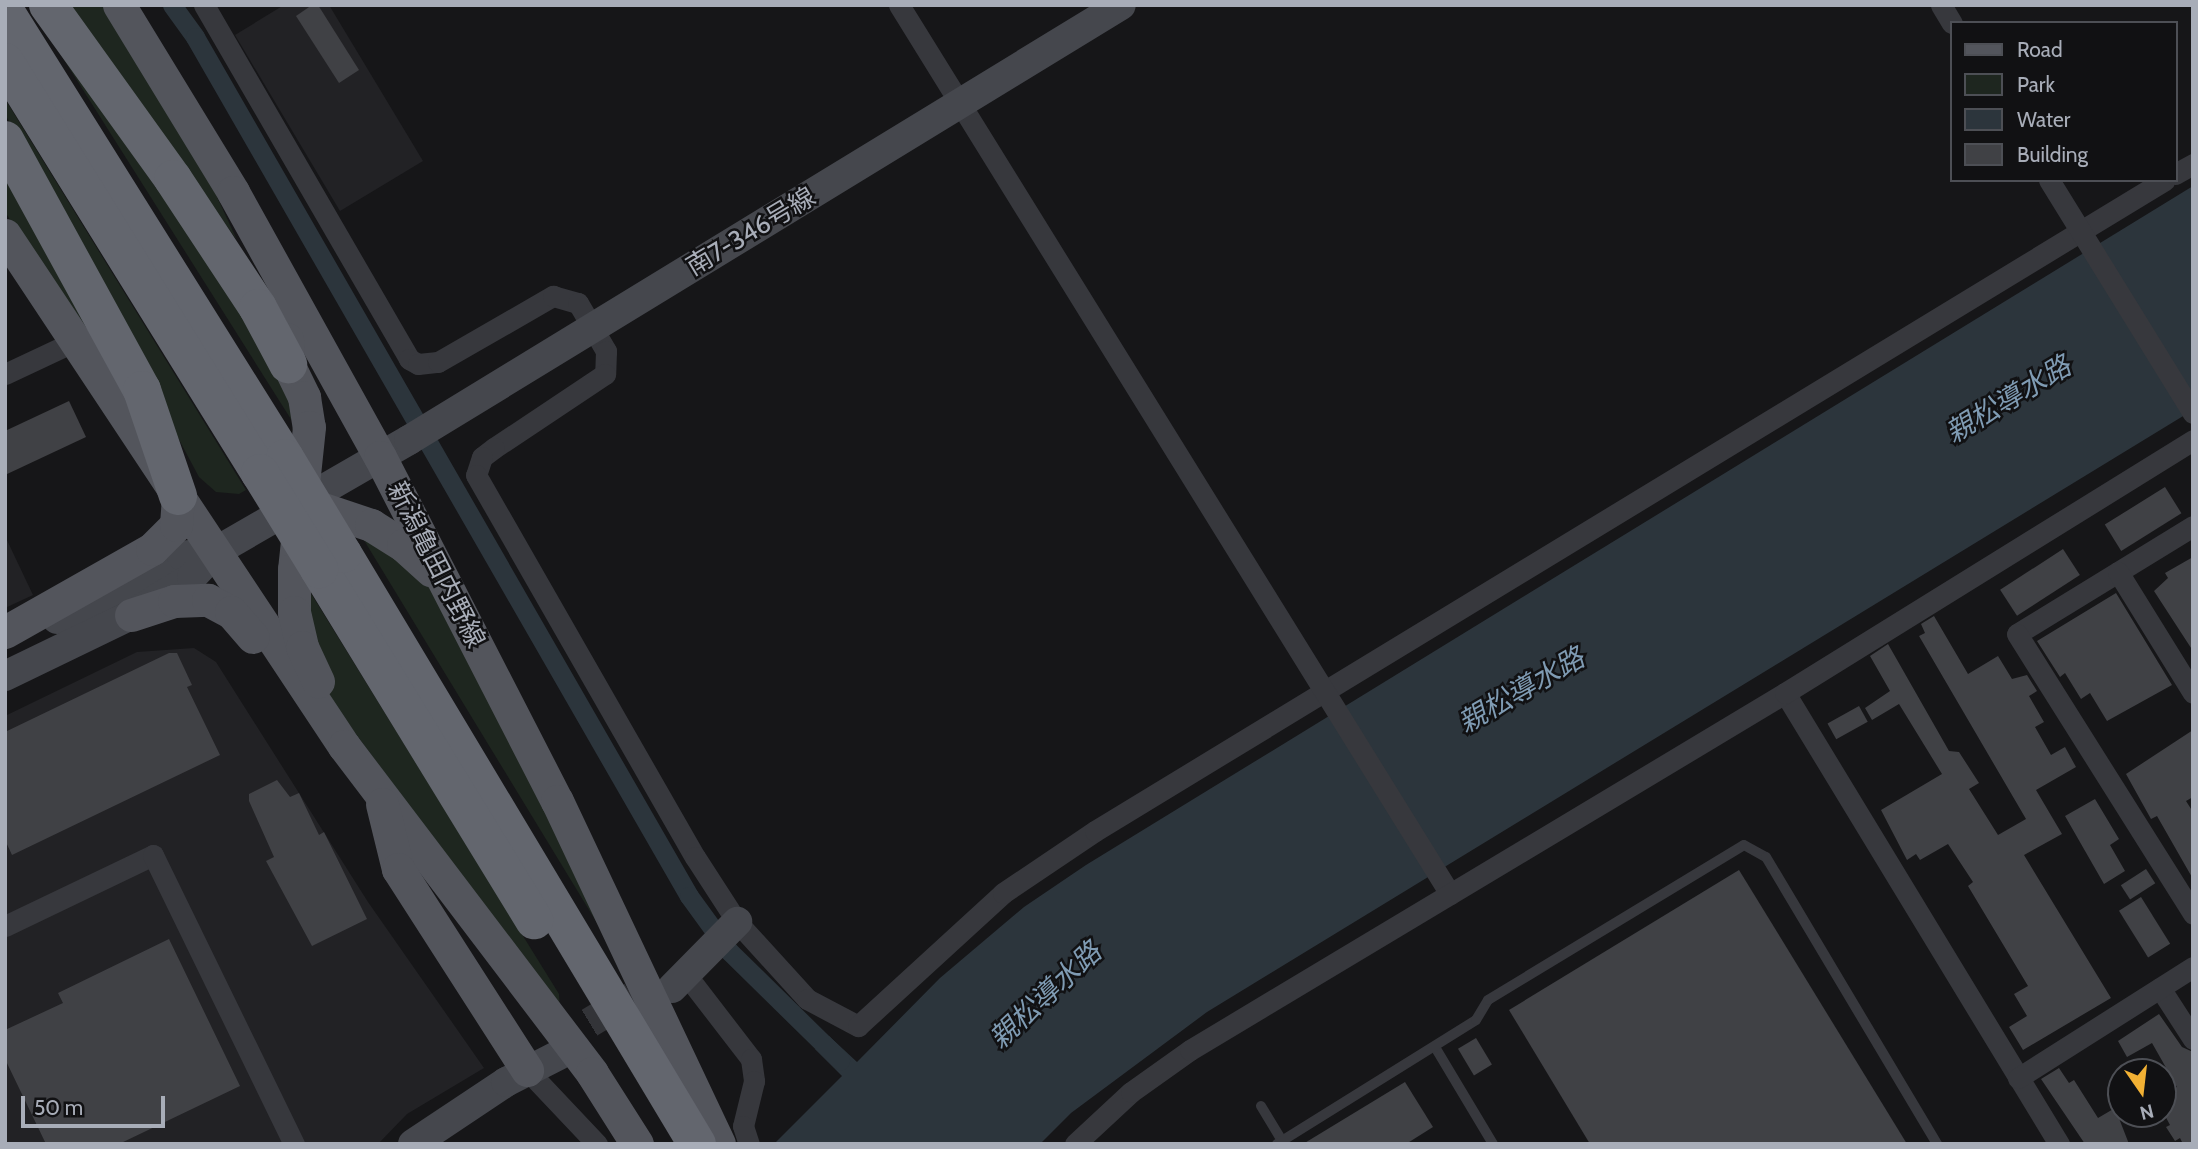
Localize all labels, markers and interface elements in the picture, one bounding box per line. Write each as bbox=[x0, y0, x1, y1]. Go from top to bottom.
legend bbox=[1950, 21, 2177, 182]
text: Road bbox=[2017, 37, 2063, 62]
text: Park bbox=[2017, 72, 2055, 97]
text: Water bbox=[2017, 107, 2070, 132]
text: Building bbox=[2017, 142, 2088, 167]
street label: 南7-346号線 bbox=[681, 181, 821, 283]
water label: 親松導水路 bbox=[1939, 349, 2077, 449]
street label: 新潟亀田内野線 bbox=[381, 477, 491, 653]
water label: 親松導水路 bbox=[1452, 640, 1590, 740]
water label: 親松導水路 bbox=[982, 935, 1108, 1055]
north arrow bbox=[2107, 1058, 2177, 1128]
scale bar bbox=[24, 1082, 168, 1126]
text: 50 m bbox=[34, 1095, 83, 1120]
text: N bbox=[2137, 1099, 2156, 1125]

